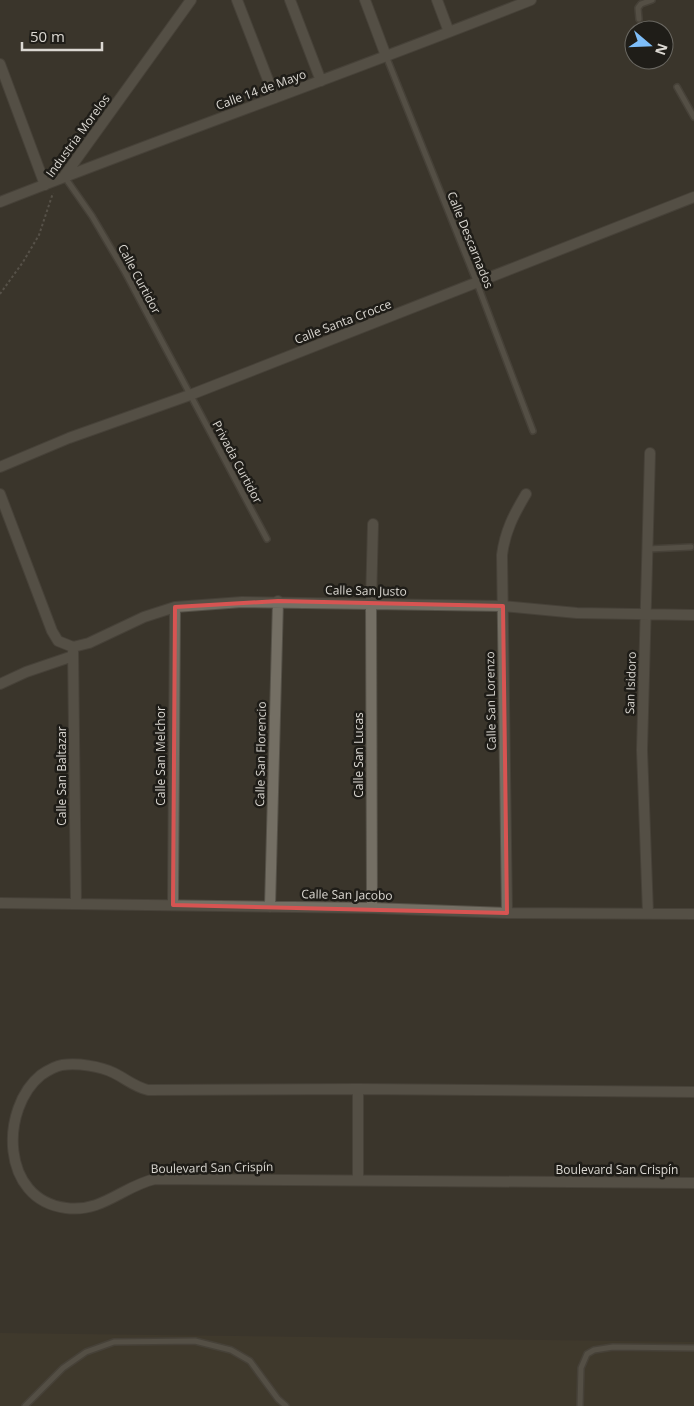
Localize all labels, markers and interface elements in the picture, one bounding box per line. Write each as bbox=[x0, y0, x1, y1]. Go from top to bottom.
scale bar bbox=[22, 20, 102, 52]
north arrow bbox=[624, 20, 674, 70]
text: 50 m bbox=[30, 26, 65, 46]
text: N bbox=[651, 41, 673, 58]
street label: Calle 14 de Mayo bbox=[213, 65, 308, 114]
street label: Industria Morelos bbox=[42, 91, 114, 181]
street label: Calle Descarnados bbox=[443, 189, 498, 291]
street label: Calle Curtidor bbox=[114, 241, 165, 317]
street label: Calle Santa Crocce bbox=[292, 295, 394, 348]
street label: Privada Curtidor bbox=[208, 417, 266, 506]
street label: Calle San Justo bbox=[325, 581, 407, 600]
street label: Calle San Lorenzo bbox=[481, 651, 500, 751]
street label: San Isidoro bbox=[621, 651, 640, 715]
street label: Calle San Florencio bbox=[251, 701, 270, 807]
street label: Calle San Melchor bbox=[152, 706, 169, 806]
street label: Calle San Lucas bbox=[350, 712, 367, 798]
street label: Calle San Baltazar bbox=[53, 726, 70, 826]
street label: Calle San Jacobo bbox=[301, 885, 393, 904]
street label: Boulevard San Crispín bbox=[150, 1158, 274, 1177]
street label: Boulevard San Crispín bbox=[556, 1161, 678, 1178]

